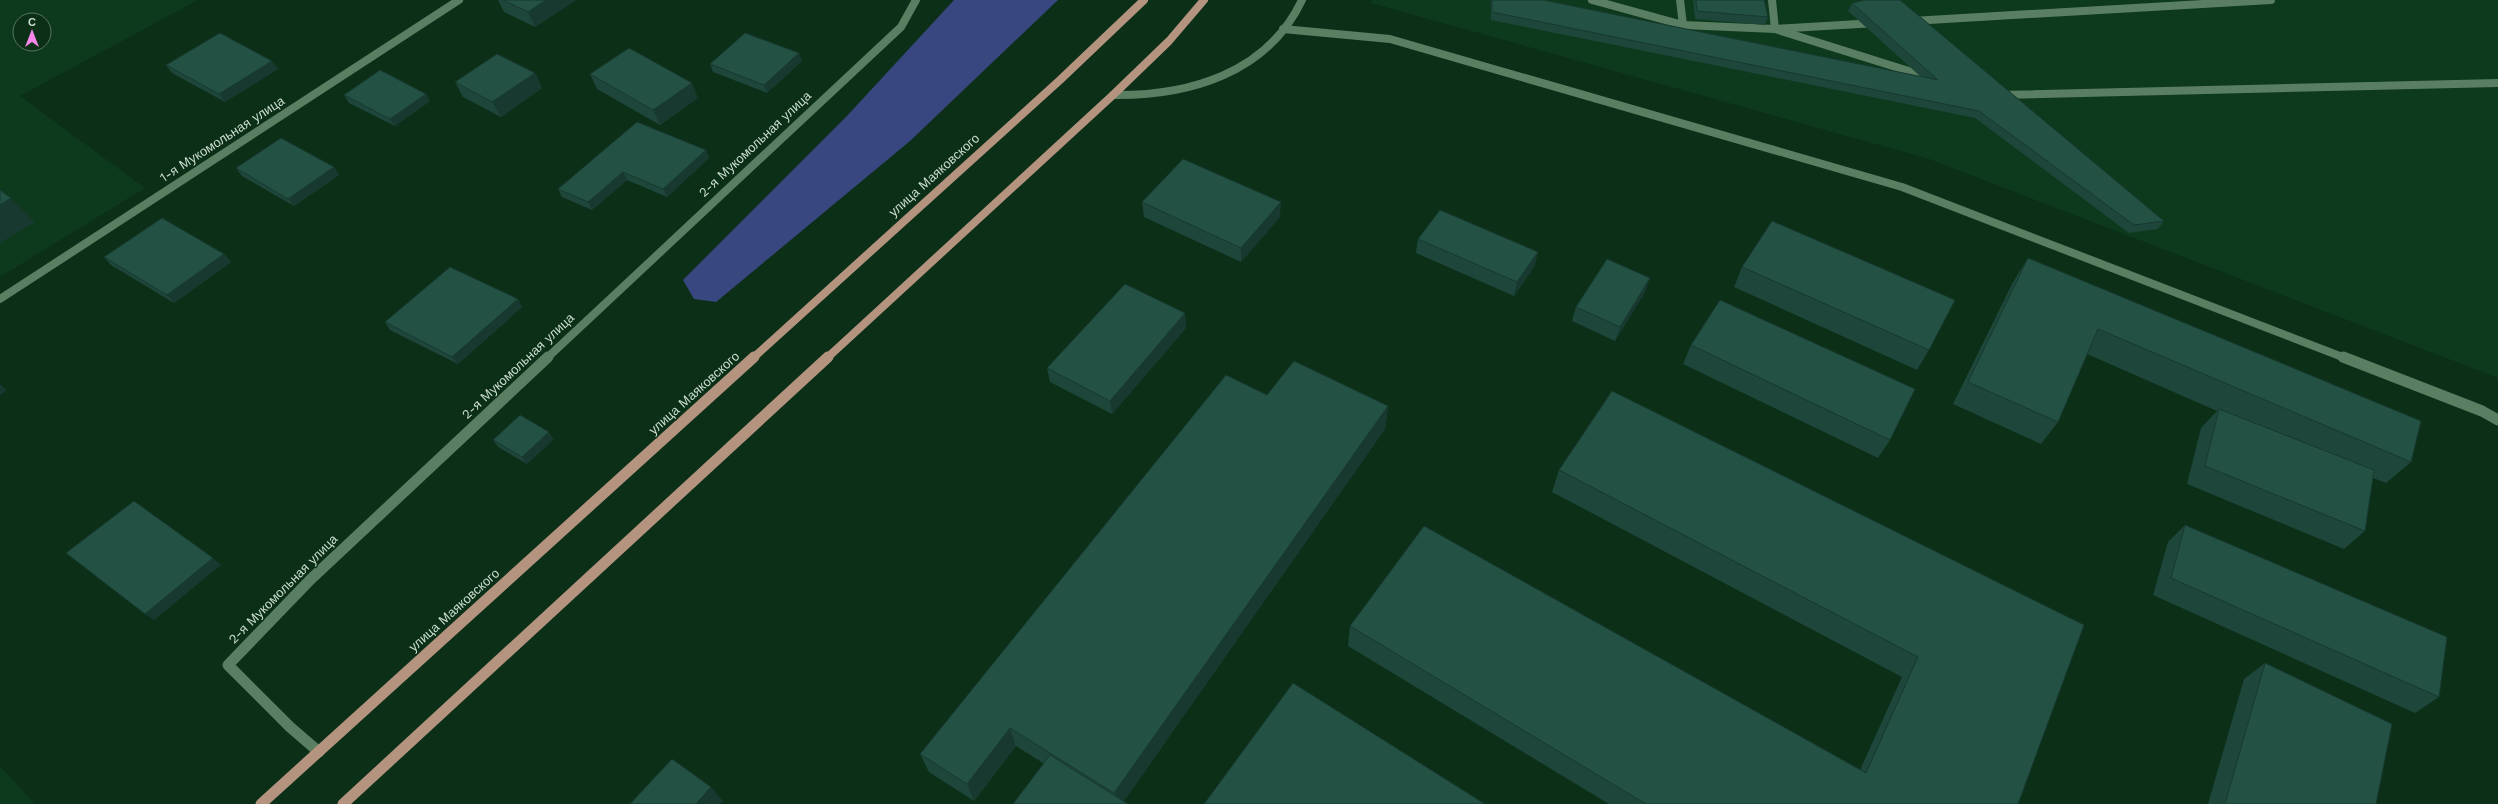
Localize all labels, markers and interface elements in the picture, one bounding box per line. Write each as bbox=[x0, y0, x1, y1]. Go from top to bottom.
north arrow bbox=[12, 12, 52, 52]
text: С bbox=[28, 16, 36, 29]
street label: 2-я Мукомольная улица bbox=[696, 88, 815, 200]
street label: 1-я Мукомольная улица bbox=[157, 93, 288, 185]
street label: улица Маяковского bbox=[886, 130, 982, 220]
street label: 2-я Мукомольная улица bbox=[459, 310, 578, 422]
street label: улица Маяковского bbox=[646, 348, 742, 438]
street label: 2-я Мукомольная улица bbox=[225, 531, 341, 647]
street label: улица Маяковского bbox=[406, 565, 502, 655]

